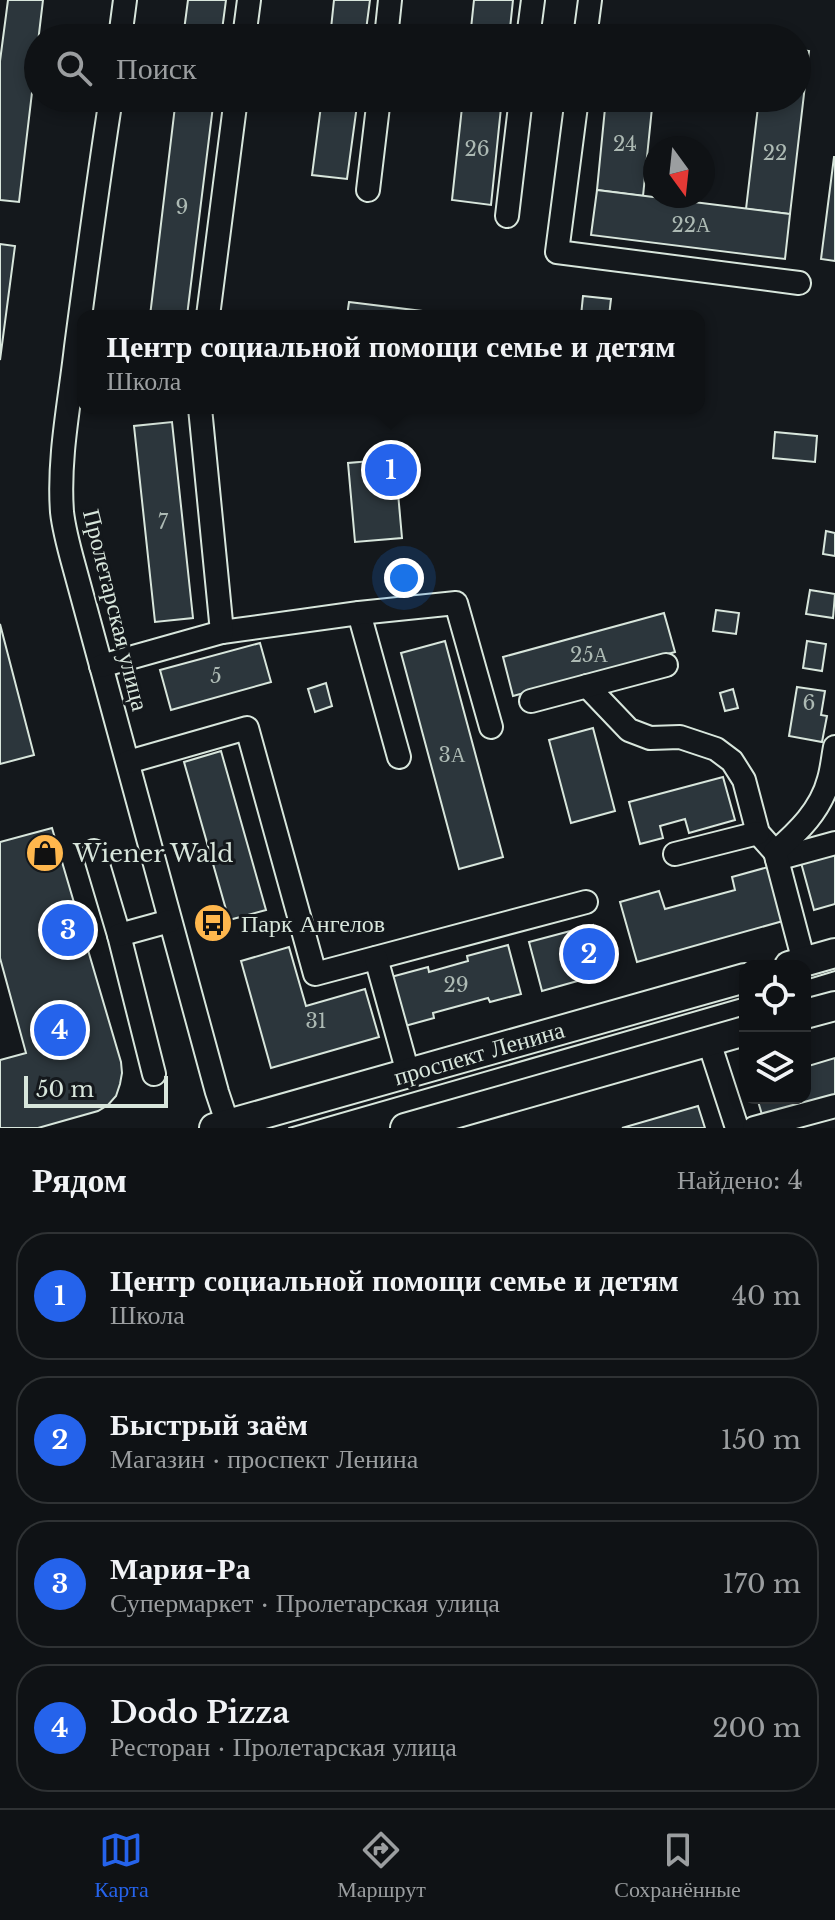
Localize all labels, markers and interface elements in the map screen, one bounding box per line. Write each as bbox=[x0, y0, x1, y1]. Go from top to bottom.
search box bbox=[24, 24, 811, 112]
icon: search bbox=[52, 46, 96, 90]
text: Поиск bbox=[116, 50, 197, 87]
house number: 24 bbox=[613, 132, 637, 156]
north arrow bbox=[643, 136, 715, 208]
house number: 26 bbox=[464, 137, 490, 161]
house number: 22 bbox=[763, 141, 787, 165]
house number: 9 bbox=[176, 195, 188, 219]
house number: 22А bbox=[671, 213, 711, 237]
popup bbox=[77, 310, 705, 414]
text: Центр социальной помощи семье и детям bbox=[107, 328, 675, 365]
text: Школа bbox=[107, 365, 181, 397]
pin: 1 bbox=[365, 440, 417, 500]
street label: Пролетарская улица bbox=[77, 506, 155, 714]
house number: 7 bbox=[158, 510, 169, 534]
your location bbox=[384, 558, 424, 598]
house number: 25А bbox=[570, 643, 609, 667]
house number: 5 bbox=[210, 664, 222, 688]
house number: 6 bbox=[803, 691, 815, 715]
house number: 3А bbox=[439, 743, 466, 767]
shop icon: Wiener Wald bbox=[24, 832, 66, 874]
place label: Wiener Wald bbox=[72, 839, 233, 868]
pin: 3 bbox=[42, 900, 94, 960]
bus stop icon: Парк Ангелов bbox=[192, 902, 234, 944]
place label: Парк Ангелов bbox=[241, 909, 385, 938]
pin: 2 bbox=[563, 924, 615, 984]
map controls bbox=[739, 960, 811, 1104]
button: locate bbox=[739, 960, 811, 1032]
house number: 29 bbox=[443, 973, 469, 997]
pin: 4 bbox=[34, 1000, 86, 1060]
house number: 31 bbox=[305, 1009, 327, 1033]
street label: проспект Ленина bbox=[390, 1015, 568, 1091]
button: layers bbox=[739, 1032, 811, 1104]
scale bar bbox=[24, 1072, 168, 1108]
text: 50 m bbox=[36, 1076, 94, 1103]
text: Рядом bbox=[32, 1159, 127, 1201]
text: Найдено: 4 bbox=[677, 1164, 803, 1196]
text: Центр социальной помощи семье и детям bbox=[110, 1262, 679, 1299]
text: 1 bbox=[54, 1280, 66, 1312]
text: 40 m bbox=[732, 1280, 801, 1312]
text: Школа bbox=[110, 1299, 185, 1331]
text: Быстрый заём bbox=[110, 1406, 308, 1443]
text: 2 bbox=[52, 1424, 68, 1456]
text: 150 m bbox=[721, 1424, 801, 1456]
text: Магазин · проспект Ленина bbox=[110, 1443, 418, 1475]
text: Мария-Ра bbox=[110, 1550, 251, 1587]
text: 3 bbox=[52, 1568, 68, 1600]
text: 170 m bbox=[722, 1568, 801, 1600]
text: Супермаркет · Пролетарская улица bbox=[110, 1587, 500, 1619]
text: Dodo Pizza bbox=[110, 1694, 290, 1731]
text: 4 bbox=[51, 1712, 69, 1744]
text: 200 m bbox=[712, 1712, 801, 1744]
text: Ресторан · Пролетарская улица bbox=[110, 1731, 457, 1763]
tab: Карта bbox=[94, 1828, 149, 1903]
tab: Маршрут bbox=[337, 1828, 426, 1903]
tab: Сохранённые bbox=[614, 1828, 741, 1903]

